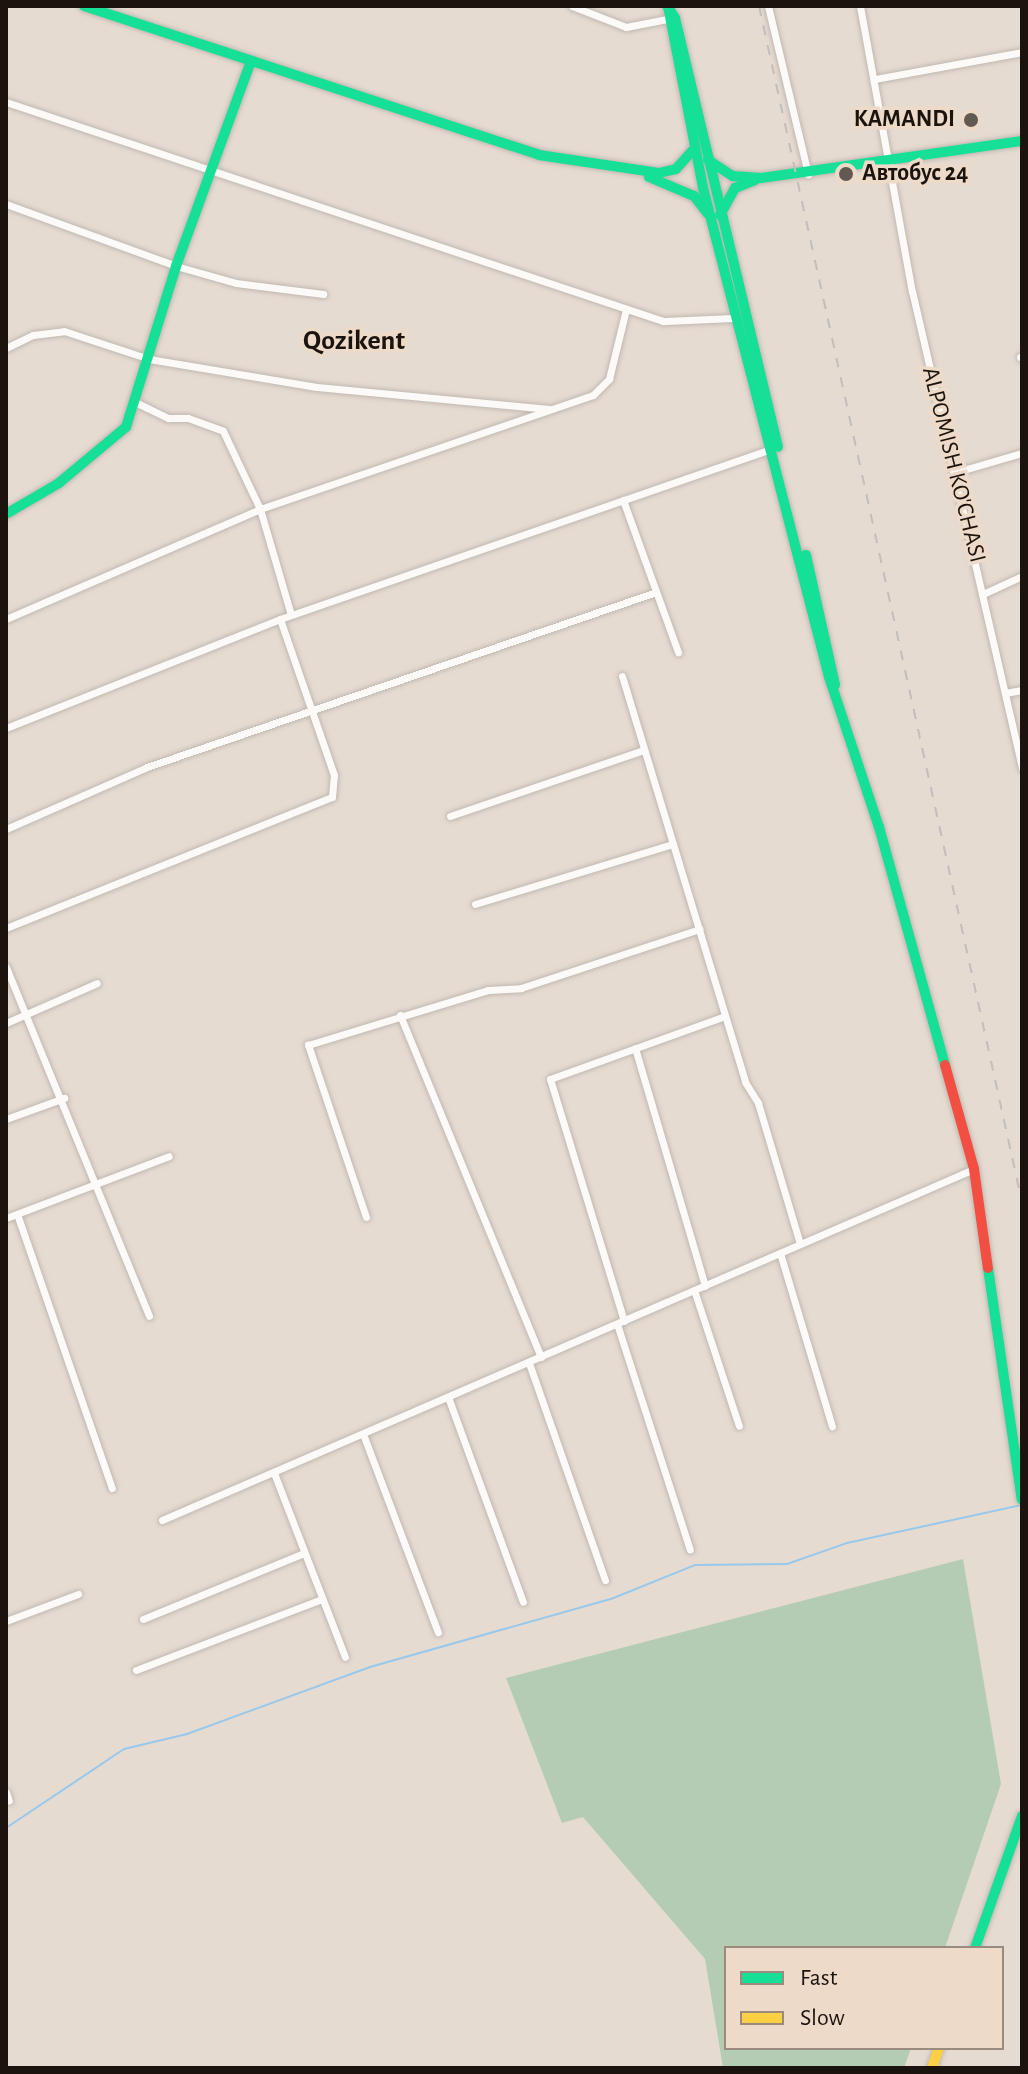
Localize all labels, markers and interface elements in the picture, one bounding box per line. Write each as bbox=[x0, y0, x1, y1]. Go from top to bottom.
place label: KAMANDI bbox=[854, 106, 955, 134]
marker: KAMANDI bbox=[962, 111, 980, 129]
place label: Автобус 24 bbox=[862, 160, 968, 188]
marker: Автобус 24 bbox=[837, 165, 855, 183]
district label: Qozikent bbox=[303, 324, 405, 358]
street label: ALPOMISH KO'CHASI bbox=[915, 364, 991, 566]
legend bbox=[724, 1946, 1004, 2050]
text: Fast bbox=[800, 1966, 837, 1990]
text: Slow bbox=[800, 2006, 845, 2030]

